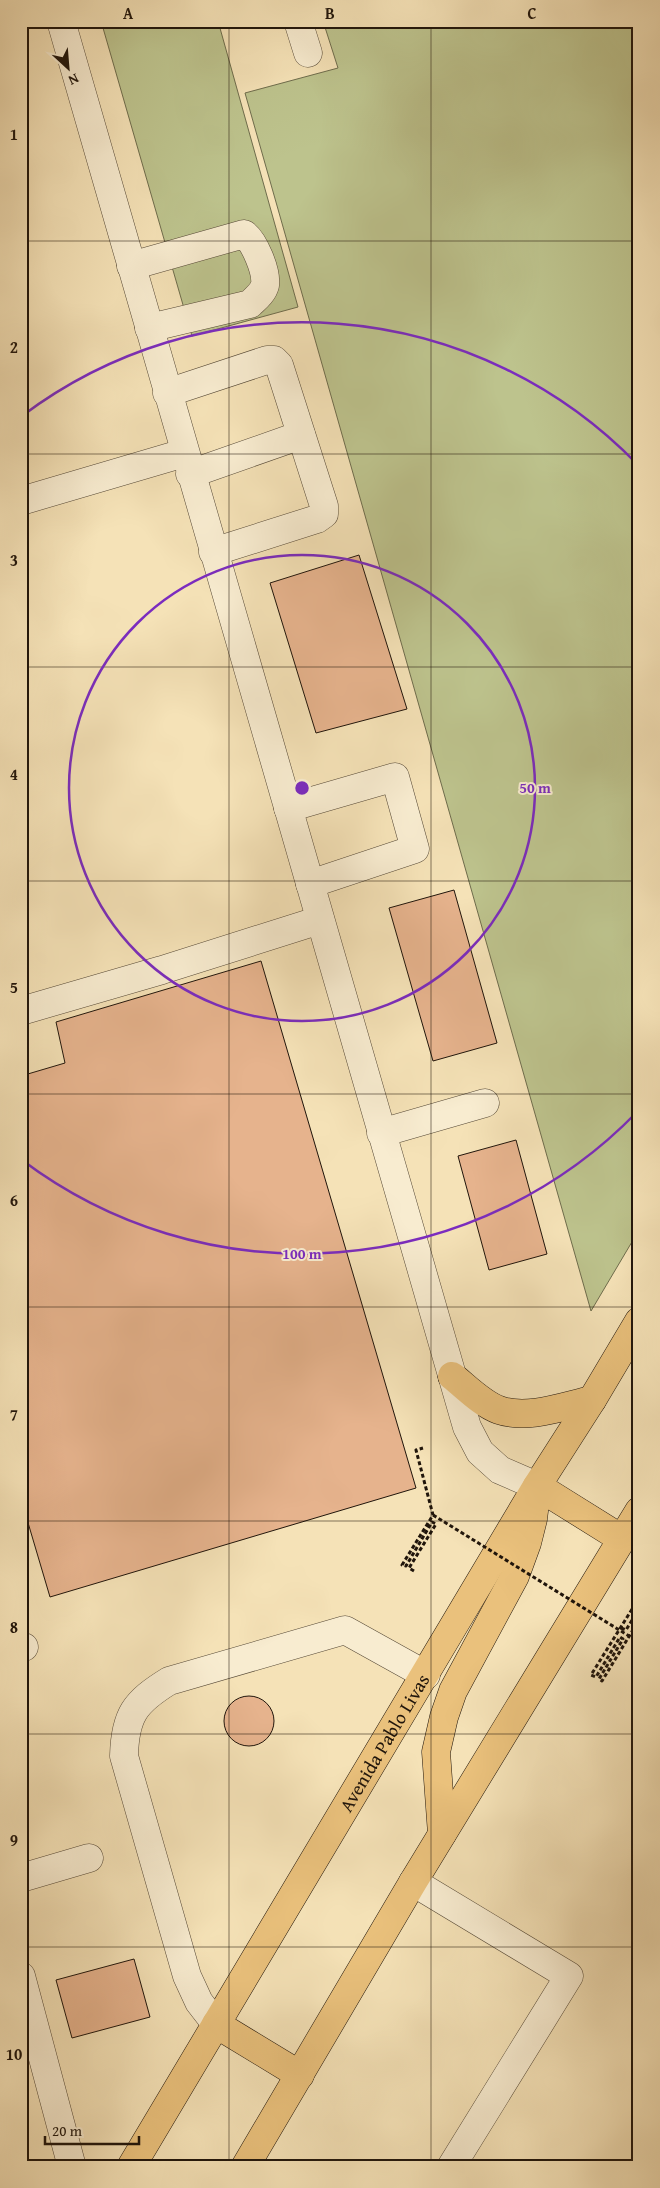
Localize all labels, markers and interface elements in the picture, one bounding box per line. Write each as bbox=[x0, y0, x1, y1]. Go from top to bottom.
text: A bbox=[123, 1, 134, 25]
text: B bbox=[325, 1, 335, 25]
text: C bbox=[527, 1, 537, 25]
north arrow bbox=[42, 42, 92, 92]
text: N bbox=[65, 69, 82, 91]
text: 1 bbox=[10, 122, 18, 146]
text: 2 bbox=[10, 335, 18, 359]
text: 3 bbox=[10, 548, 18, 572]
text: 4 bbox=[10, 762, 18, 786]
text: 50 m bbox=[519, 777, 551, 798]
centre of rings bbox=[293, 779, 311, 797]
text: 5 bbox=[10, 975, 18, 999]
text: 6 bbox=[10, 1188, 18, 1212]
text: 100 m bbox=[282, 1243, 322, 1264]
text: 7 bbox=[10, 1402, 18, 1426]
text: 8 bbox=[10, 1615, 18, 1639]
street label: Avenida Pablo Livas bbox=[332, 1668, 436, 1817]
text: 9 bbox=[10, 1828, 18, 1852]
text: 10 bbox=[6, 2042, 22, 2066]
scale bar bbox=[45, 2113, 139, 2145]
text: 20 m bbox=[52, 2120, 83, 2141]

